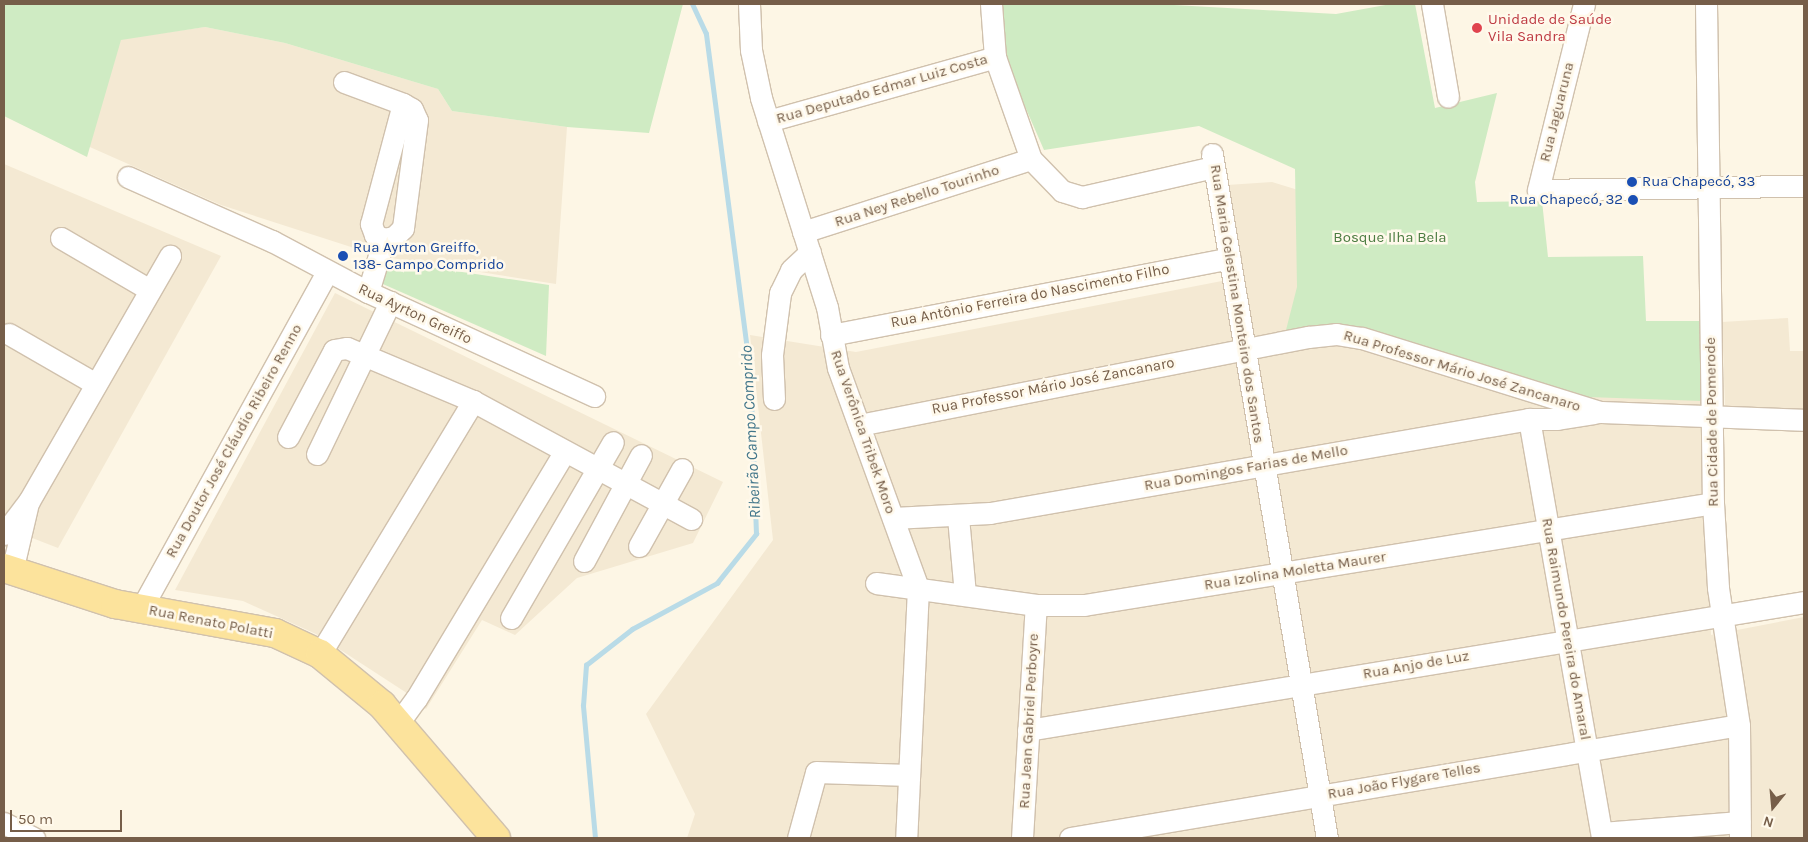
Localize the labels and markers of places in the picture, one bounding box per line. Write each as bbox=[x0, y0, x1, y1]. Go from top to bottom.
place label: Unidade de Saúde Vila Sandra bbox=[1488, 10, 1612, 45]
marker: Unidade de Saúde Vila Sandra bbox=[1470, 21, 1484, 35]
place label: Rua Chapecó, 33 bbox=[1642, 173, 1755, 191]
marker: Rua Chapecó, 33 bbox=[1626, 176, 1638, 188]
place label: Rua Chapecó, 32 bbox=[1510, 191, 1623, 209]
marker: Rua Chapecó, 32 bbox=[1627, 194, 1639, 206]
place label: Rua Ayrton Greiffo, 138- Campo Comprido bbox=[353, 238, 504, 273]
marker: Rua Ayrton Greiffo, 138- Campo Comprido bbox=[337, 250, 349, 262]

